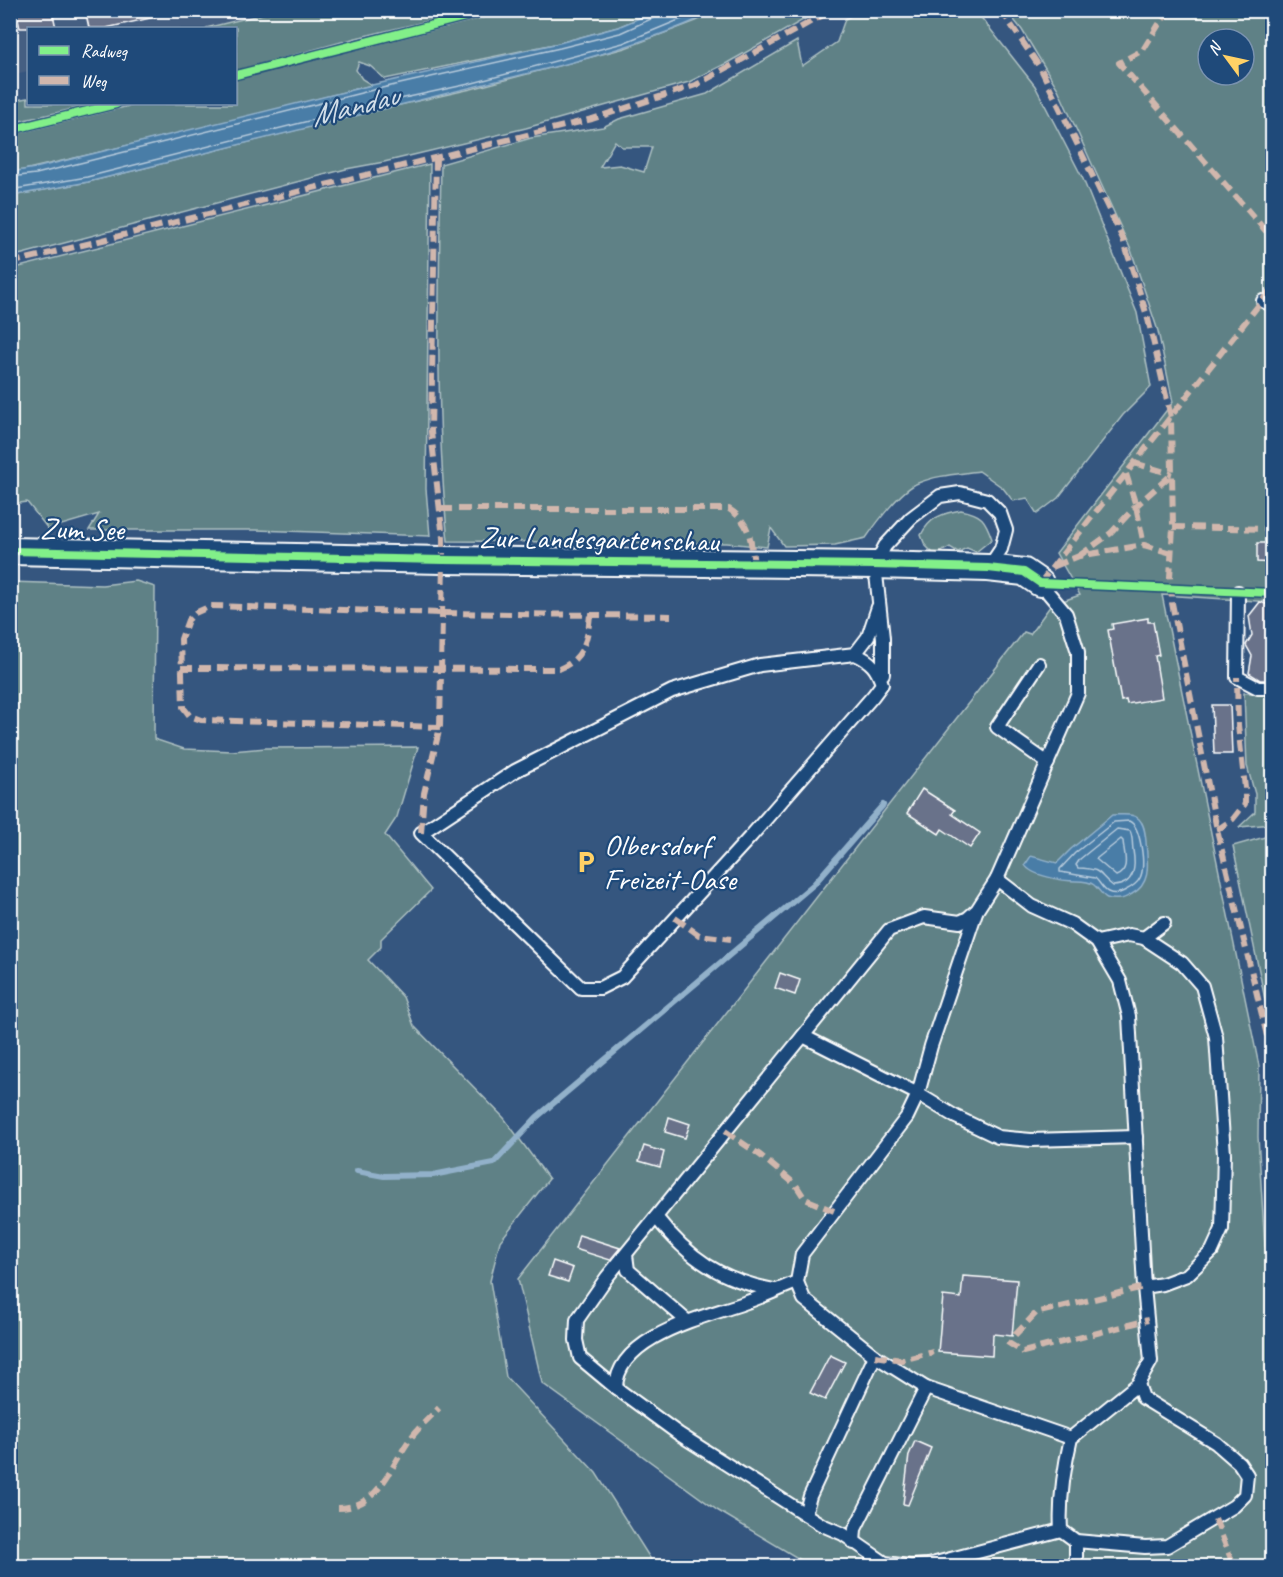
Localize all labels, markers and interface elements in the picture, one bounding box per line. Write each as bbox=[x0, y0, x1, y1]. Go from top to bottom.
legend bbox=[27, 27, 237, 105]
north arrow bbox=[1196, 27, 1256, 87]
text: N bbox=[1203, 37, 1227, 59]
text: Radweg bbox=[81, 40, 129, 62]
text: Weg bbox=[81, 70, 108, 92]
water label: Mandau bbox=[306, 74, 406, 136]
street label: Zum See bbox=[40, 509, 127, 549]
street label: Zur Landesgartenschau bbox=[479, 518, 721, 560]
place label: Olbersdorf Freizeit-Oase bbox=[604, 826, 738, 898]
parking icon: Olbersdorf Freizeit-Oase bbox=[573, 849, 599, 875]

